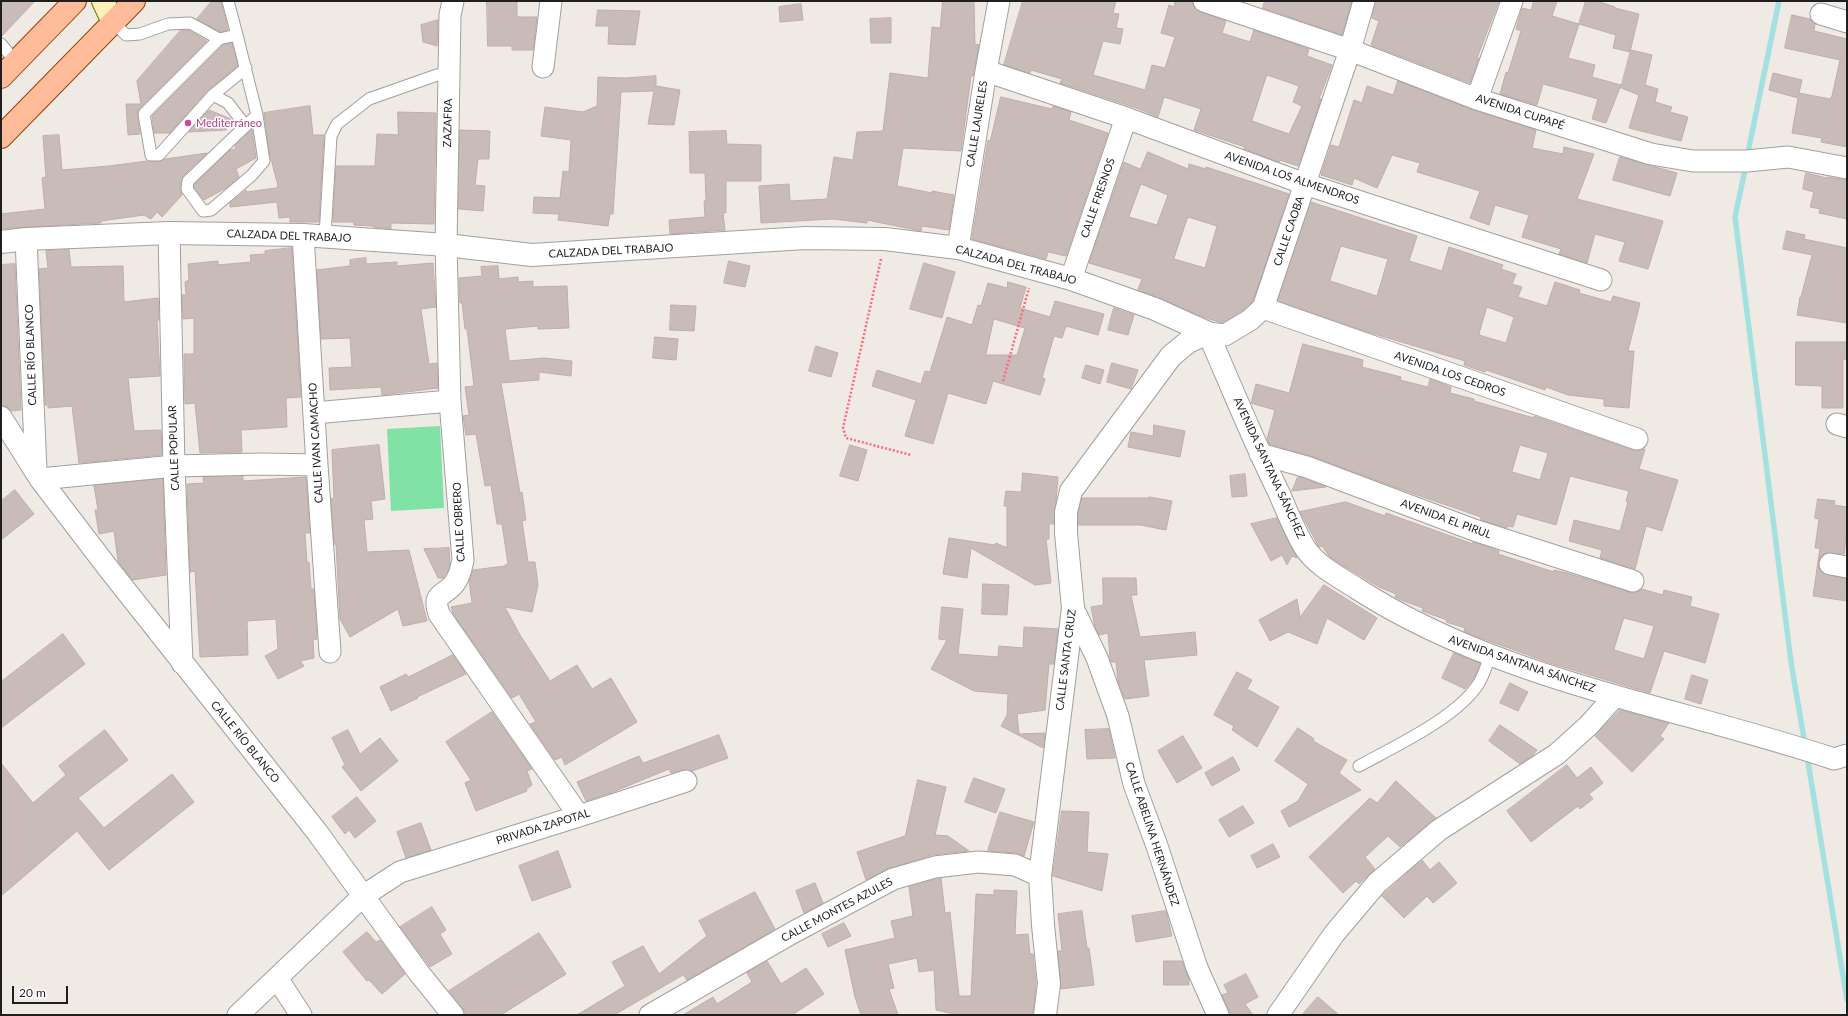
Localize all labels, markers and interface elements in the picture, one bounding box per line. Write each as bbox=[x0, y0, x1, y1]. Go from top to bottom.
street label: CALLE LAURELES bbox=[964, 80, 990, 168]
street label: AVENIDA CUPAPÉ bbox=[1474, 91, 1566, 133]
street label: ZAZAFRA bbox=[441, 99, 455, 147]
place label: Mediterráneo bbox=[196, 116, 262, 130]
marker: Mediterráneo bbox=[183, 118, 193, 128]
street label: AVENIDA LOS ALMENDROS bbox=[1223, 149, 1361, 207]
street label: CALLE FRESNOS bbox=[1078, 156, 1118, 240]
street label: CALLE CAOBA bbox=[1271, 194, 1307, 268]
street label: CALZADA DEL TRABAJO bbox=[226, 227, 352, 245]
street label: CALZADA DEL TRABAJO bbox=[548, 241, 674, 261]
street label: CALZADA DEL TRABAJO bbox=[954, 242, 1078, 288]
street label: CALLE RÍO BLANCO bbox=[23, 304, 39, 406]
street label: AVENIDA LOS CEDROS bbox=[1393, 349, 1507, 399]
street label: CALLE IVAN CAMACHO bbox=[306, 382, 326, 504]
street label: AVENIDA SANTANA SÁNCHEZ bbox=[1230, 395, 1308, 541]
street label: CALLE POPULAR bbox=[166, 405, 182, 491]
street label: CALLE OBRERO bbox=[450, 482, 468, 562]
street label: AVENIDA EL PIRUL bbox=[1399, 496, 1493, 542]
street label: CALLE SANTA CRUZ bbox=[1053, 609, 1079, 711]
street label: AVENIDA SANTANA SÁNCHEZ bbox=[1447, 633, 1597, 695]
street label: CALLE RÍO BLANCO bbox=[208, 698, 282, 786]
street label: CALLE ABELINA HERNÁNDEZ bbox=[1122, 760, 1182, 908]
street label: PRIVADA ZAPOTAL bbox=[495, 806, 591, 848]
street label: CALLE MONTES AZULES bbox=[779, 875, 895, 945]
scale bar bbox=[14, 978, 70, 1004]
text: 20 m bbox=[19, 985, 46, 1000]

